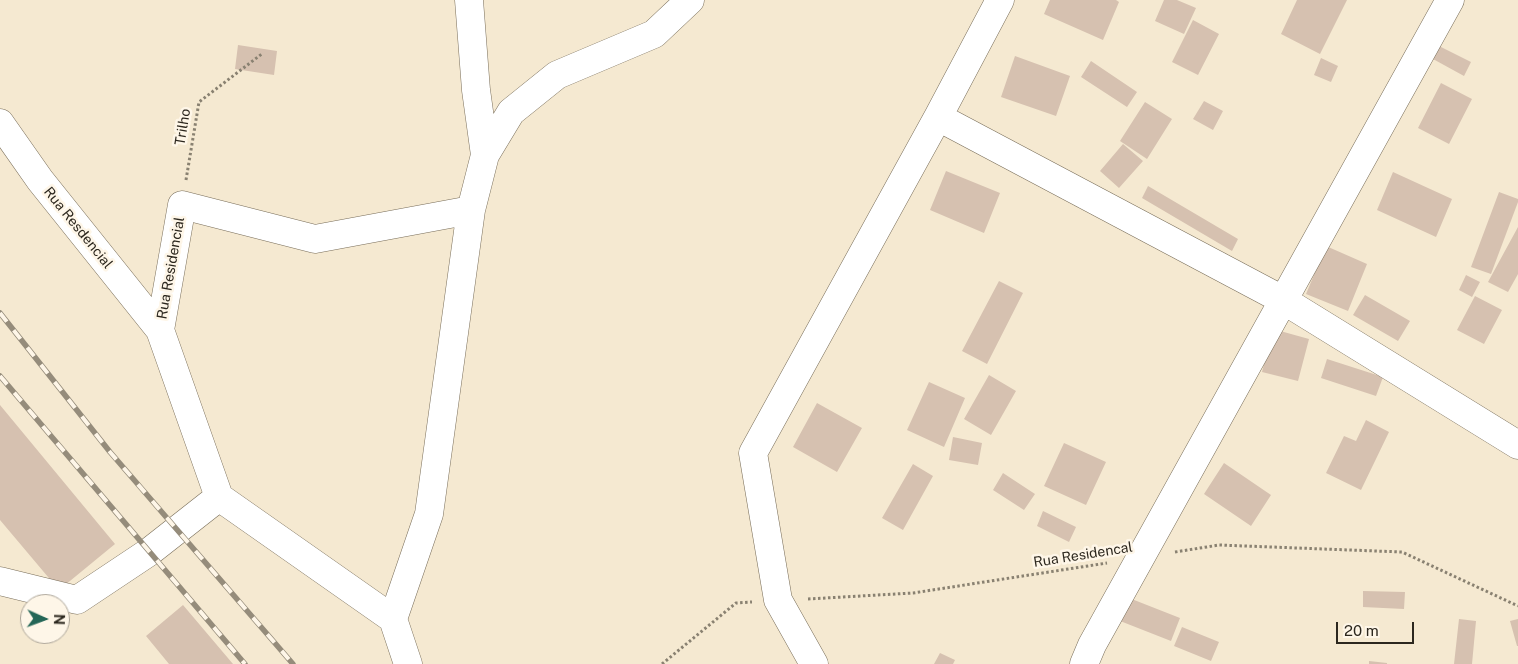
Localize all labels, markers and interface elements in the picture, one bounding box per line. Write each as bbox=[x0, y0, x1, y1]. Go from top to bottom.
street label: Trilho bbox=[172, 107, 194, 147]
street label: Rua Resdencial bbox=[40, 184, 116, 272]
street label: Rua Residencial bbox=[154, 216, 188, 320]
street label: Rua Residencal bbox=[1032, 539, 1134, 571]
north arrow bbox=[20, 594, 70, 644]
scale bar bbox=[1338, 612, 1416, 644]
text: N bbox=[51, 614, 67, 625]
text: 20 m bbox=[1344, 622, 1379, 639]

